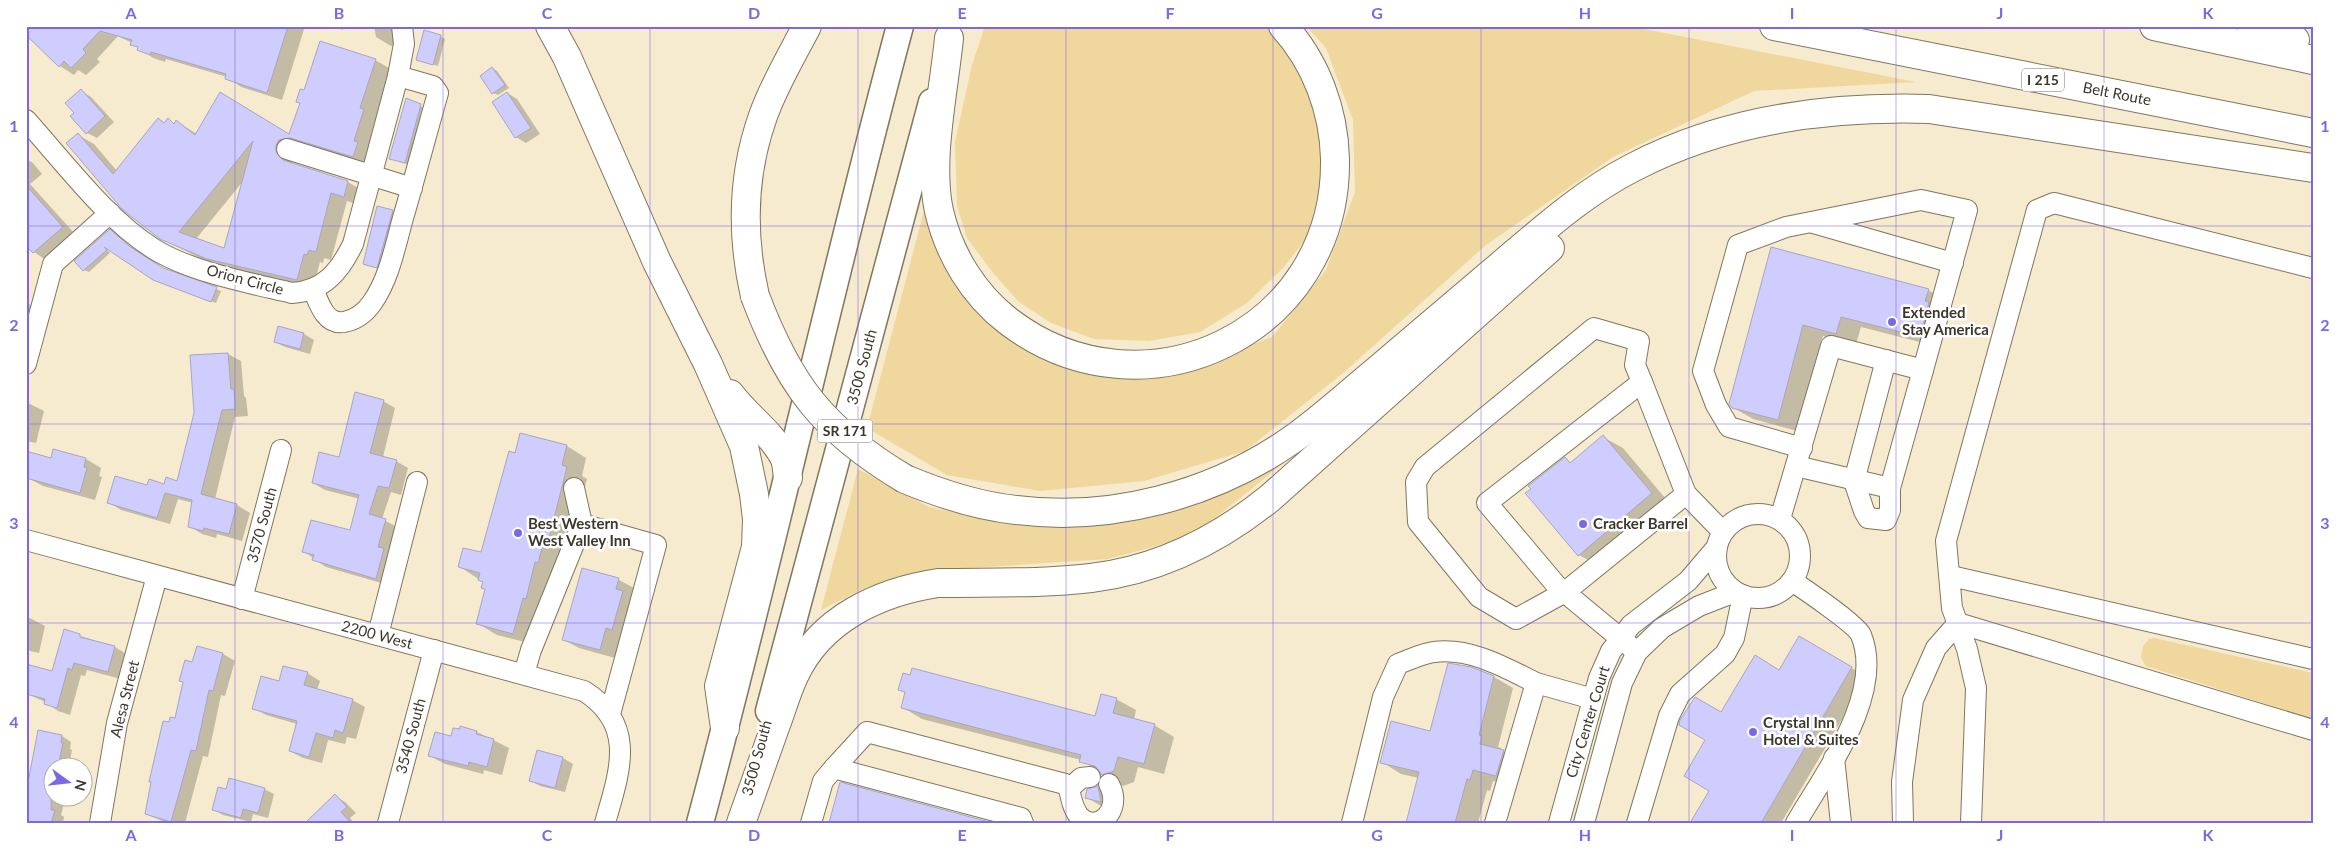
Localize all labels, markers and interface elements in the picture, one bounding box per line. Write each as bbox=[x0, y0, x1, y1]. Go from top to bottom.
text: A bbox=[124, 3, 137, 22]
text: B bbox=[334, 3, 344, 22]
text: C bbox=[542, 3, 553, 22]
text: D bbox=[748, 3, 760, 22]
text: E bbox=[957, 3, 967, 22]
text: F bbox=[1165, 3, 1175, 22]
text: G bbox=[1371, 3, 1383, 22]
text: H bbox=[1579, 3, 1591, 22]
text: I bbox=[1790, 3, 1794, 22]
text: J bbox=[1997, 3, 2003, 22]
text: K bbox=[2203, 3, 2215, 22]
road number: I 215 bbox=[2022, 68, 2064, 92]
street label: Belt Route bbox=[2081, 78, 2153, 108]
text: 1 bbox=[9, 116, 19, 135]
text: 1 bbox=[2320, 116, 2330, 135]
street label: Orion Circle bbox=[205, 260, 286, 298]
place label: Extended Stay America bbox=[1902, 303, 1989, 338]
text: 2 bbox=[9, 315, 19, 334]
text: 2 bbox=[2320, 315, 2330, 334]
marker: Extended Stay America bbox=[1886, 316, 1898, 328]
street label: 3500 South bbox=[842, 327, 880, 406]
road number: SR 171 bbox=[818, 420, 872, 442]
street label: 3570 South bbox=[242, 485, 280, 564]
text: 3 bbox=[9, 513, 19, 532]
text: 3 bbox=[2320, 513, 2330, 532]
place label: Best Western West Valley Inn bbox=[528, 514, 631, 549]
place label: Cracker Barrel bbox=[1593, 514, 1688, 532]
marker: Cracker Barrel bbox=[1577, 518, 1589, 530]
marker: Best Western West Valley Inn bbox=[512, 527, 524, 539]
street label: 2200 West bbox=[340, 616, 415, 652]
street label: Alesa Street bbox=[106, 658, 142, 739]
street label: City Center Court bbox=[1561, 663, 1613, 780]
street label: 3540 South bbox=[391, 696, 429, 775]
text: 4 bbox=[9, 712, 19, 731]
text: 4 bbox=[2320, 712, 2330, 731]
place label: Crystal Inn Hotel & Suites bbox=[1763, 713, 1859, 748]
street label: 3500 South bbox=[737, 718, 775, 797]
marker: Crystal Inn Hotel & Suites bbox=[1747, 726, 1759, 738]
north arrow bbox=[42, 756, 92, 806]
text: N bbox=[71, 778, 91, 793]
text: A bbox=[124, 825, 137, 844]
text: B bbox=[334, 825, 344, 844]
text: C bbox=[542, 825, 553, 844]
text: D bbox=[748, 825, 760, 844]
text: E bbox=[957, 825, 967, 844]
text: F bbox=[1165, 825, 1175, 844]
text: G bbox=[1371, 825, 1383, 844]
text: H bbox=[1579, 825, 1591, 844]
text: I bbox=[1790, 825, 1794, 844]
text: J bbox=[1997, 825, 2003, 844]
text: K bbox=[2203, 825, 2215, 844]

